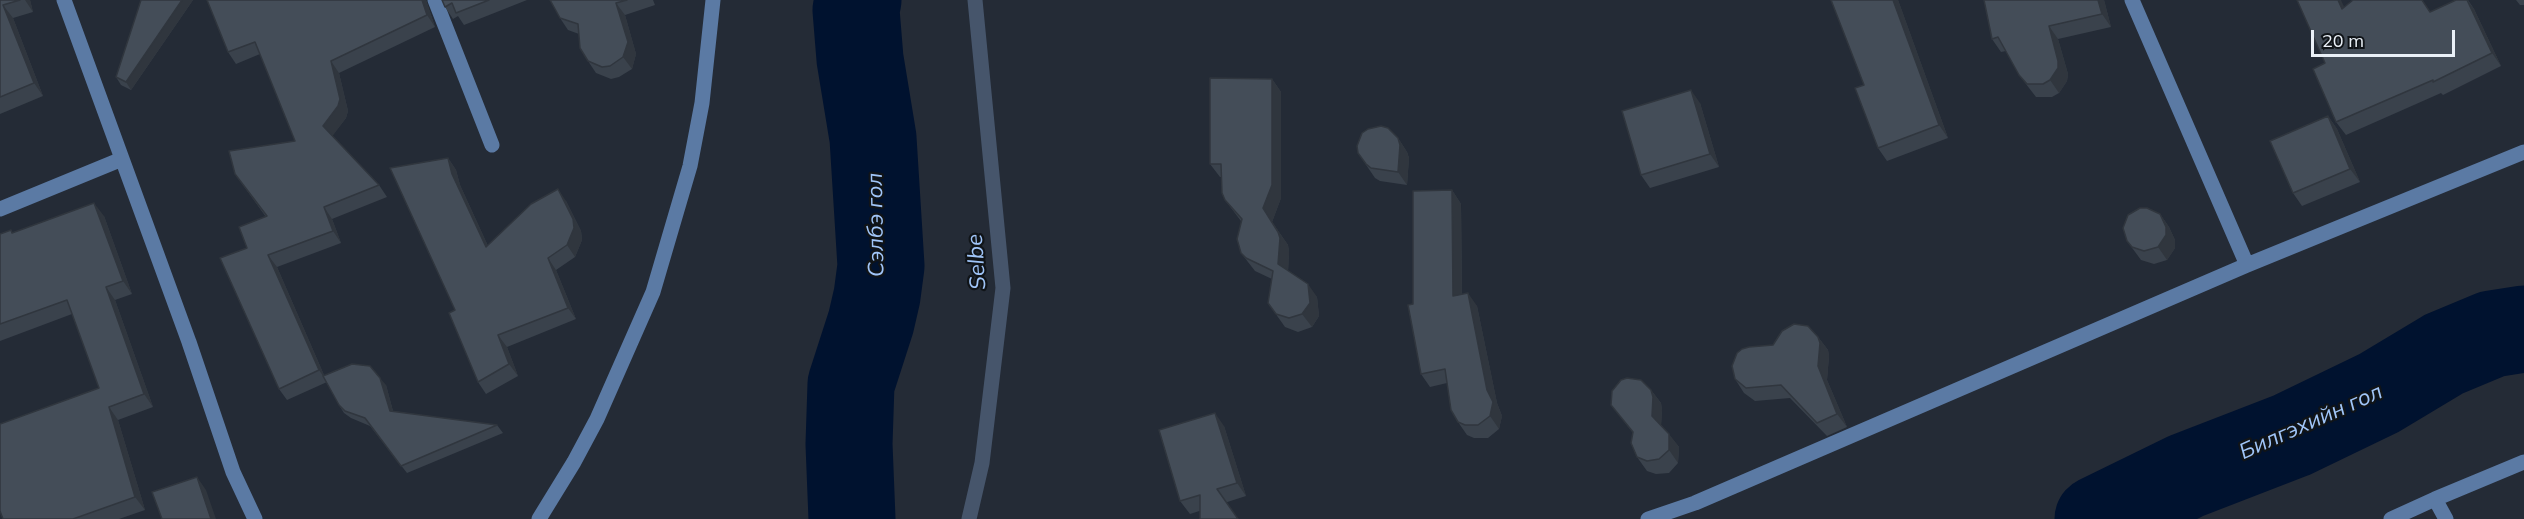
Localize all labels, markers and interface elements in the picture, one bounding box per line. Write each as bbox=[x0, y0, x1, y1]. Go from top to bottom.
scale bar bbox=[2314, 18, 2458, 56]
text: 20 m bbox=[2322, 29, 2364, 52]
water label: Сэлбэ гол bbox=[862, 173, 890, 277]
water label: Selbe bbox=[962, 233, 992, 291]
water label: Билгэхийн гол bbox=[2235, 379, 2387, 465]

